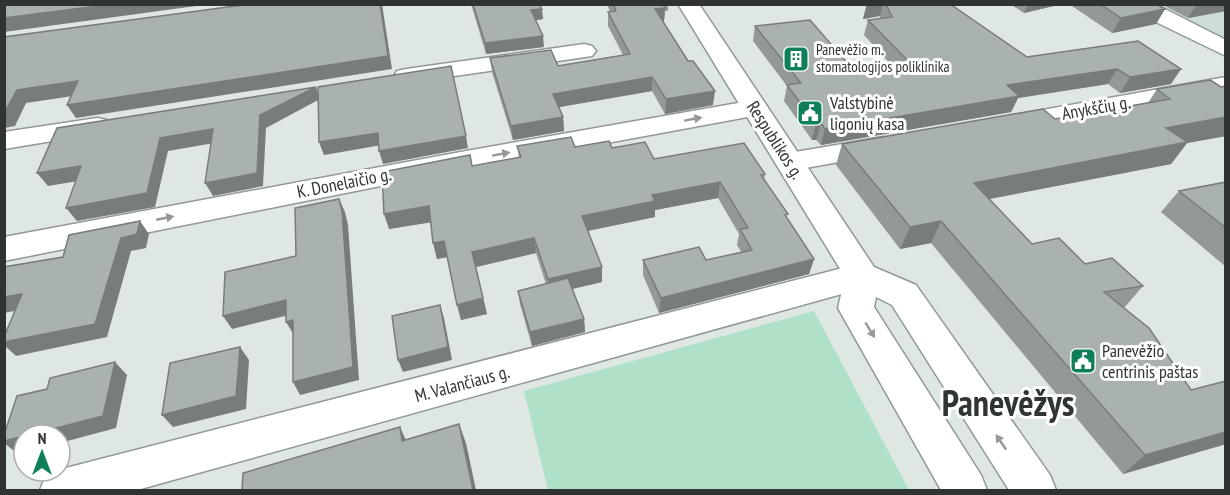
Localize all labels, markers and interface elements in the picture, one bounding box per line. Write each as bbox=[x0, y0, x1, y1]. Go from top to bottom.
place label: Panevėžio m. stomatologijos poliklinika bbox=[816, 40, 949, 76]
building icon: Panevėžio m. stomatologijos poliklinika bbox=[781, 44, 811, 74]
street label: Anykščių g. bbox=[1060, 90, 1132, 125]
place label: Valstybinė ligonių kasa bbox=[829, 91, 905, 135]
street label: Respublikos g. bbox=[742, 96, 809, 183]
public building icon: Valstybinė ligonių kasa bbox=[795, 98, 825, 128]
one-way arrow bbox=[684, 114, 703, 123]
one-way arrow bbox=[492, 149, 511, 158]
street label: K. Donelaičio g. bbox=[295, 162, 393, 203]
one-way arrow bbox=[156, 213, 175, 222]
one-way arrow bbox=[864, 322, 875, 338]
place label: Panevėžio centrinis paštas bbox=[1102, 339, 1198, 383]
public building icon: Panevėžio centrinis paštas bbox=[1068, 346, 1098, 376]
street label: M. Valančiaus g. bbox=[412, 360, 512, 407]
district label: Panevėžys bbox=[942, 379, 1074, 426]
north arrow bbox=[12, 423, 72, 483]
text: N bbox=[38, 428, 46, 448]
one-way arrow bbox=[996, 434, 1007, 450]

